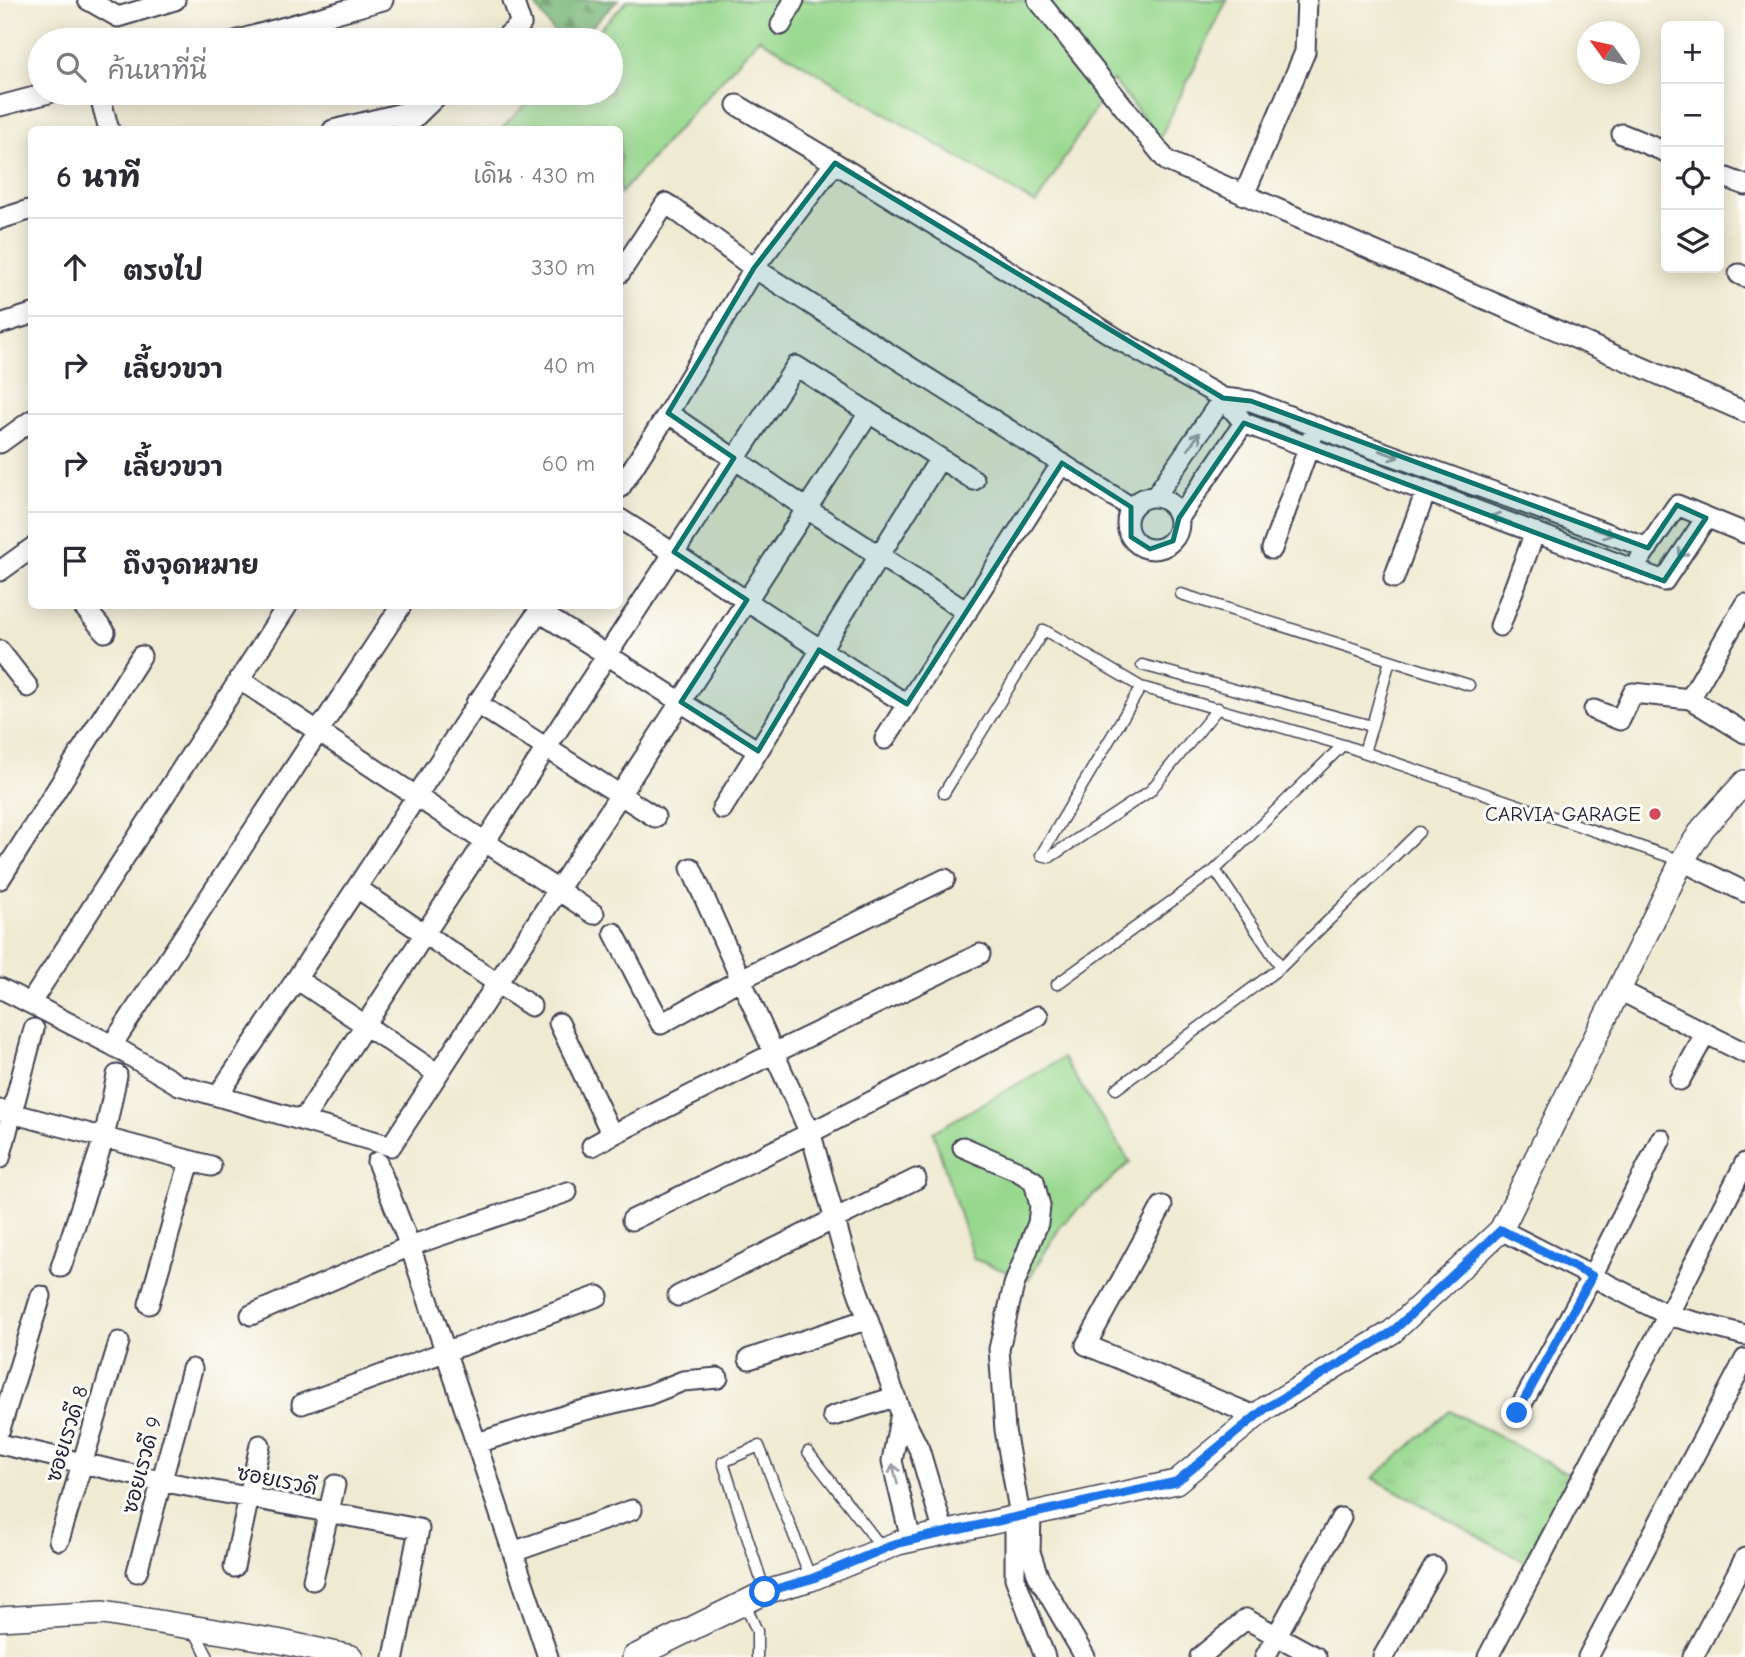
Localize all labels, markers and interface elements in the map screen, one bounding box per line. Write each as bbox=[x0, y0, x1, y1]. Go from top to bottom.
north arrow bbox=[1577, 21, 1640, 84]
map controls bbox=[1661, 21, 1724, 273]
button: + bbox=[1661, 21, 1724, 84]
search box bbox=[28, 28, 623, 105]
icon: search bbox=[52, 48, 90, 86]
text: ค้นหาที่นี่ bbox=[108, 56, 207, 86]
button: − bbox=[1661, 84, 1724, 147]
button: locate bbox=[1661, 147, 1724, 210]
text: 6 นาที bbox=[56, 160, 140, 195]
text: เดิน · 430 m bbox=[474, 162, 595, 189]
button: layers bbox=[1661, 210, 1724, 273]
icon: ahead bbox=[56, 248, 94, 286]
text: 330 m bbox=[531, 254, 595, 281]
text: ตรงไป bbox=[123, 257, 203, 287]
icon: right bbox=[56, 346, 94, 384]
text: 40 m bbox=[543, 352, 595, 379]
text: เลี้ยวขวา bbox=[123, 355, 223, 385]
one-way arrow bbox=[1187, 432, 1201, 451]
icon: right bbox=[56, 444, 94, 482]
one-way arrow bbox=[1378, 449, 1400, 461]
text: 60 m bbox=[542, 450, 595, 477]
text: เลี้ยวขวา bbox=[123, 453, 223, 483]
one-way arrow bbox=[1490, 512, 1512, 524]
one-way arrow bbox=[1591, 527, 1613, 539]
one-way arrow bbox=[1678, 539, 1692, 558]
icon: arrive bbox=[56, 542, 94, 580]
text: ถึงจุดหมาย bbox=[123, 551, 259, 581]
place label: CARVIA GARAGE bbox=[1485, 802, 1641, 826]
marker: CARVIA GARAGE bbox=[1647, 806, 1663, 822]
street label: ซอยเรวดี 8 bbox=[41, 1383, 93, 1485]
route end bbox=[1501, 1397, 1532, 1428]
street label: ซอยเรวดี 9 bbox=[118, 1414, 166, 1516]
street label: ซอยเรวดี bbox=[235, 1460, 319, 1500]
one-way arrow bbox=[888, 1463, 902, 1486]
route start bbox=[749, 1576, 780, 1607]

